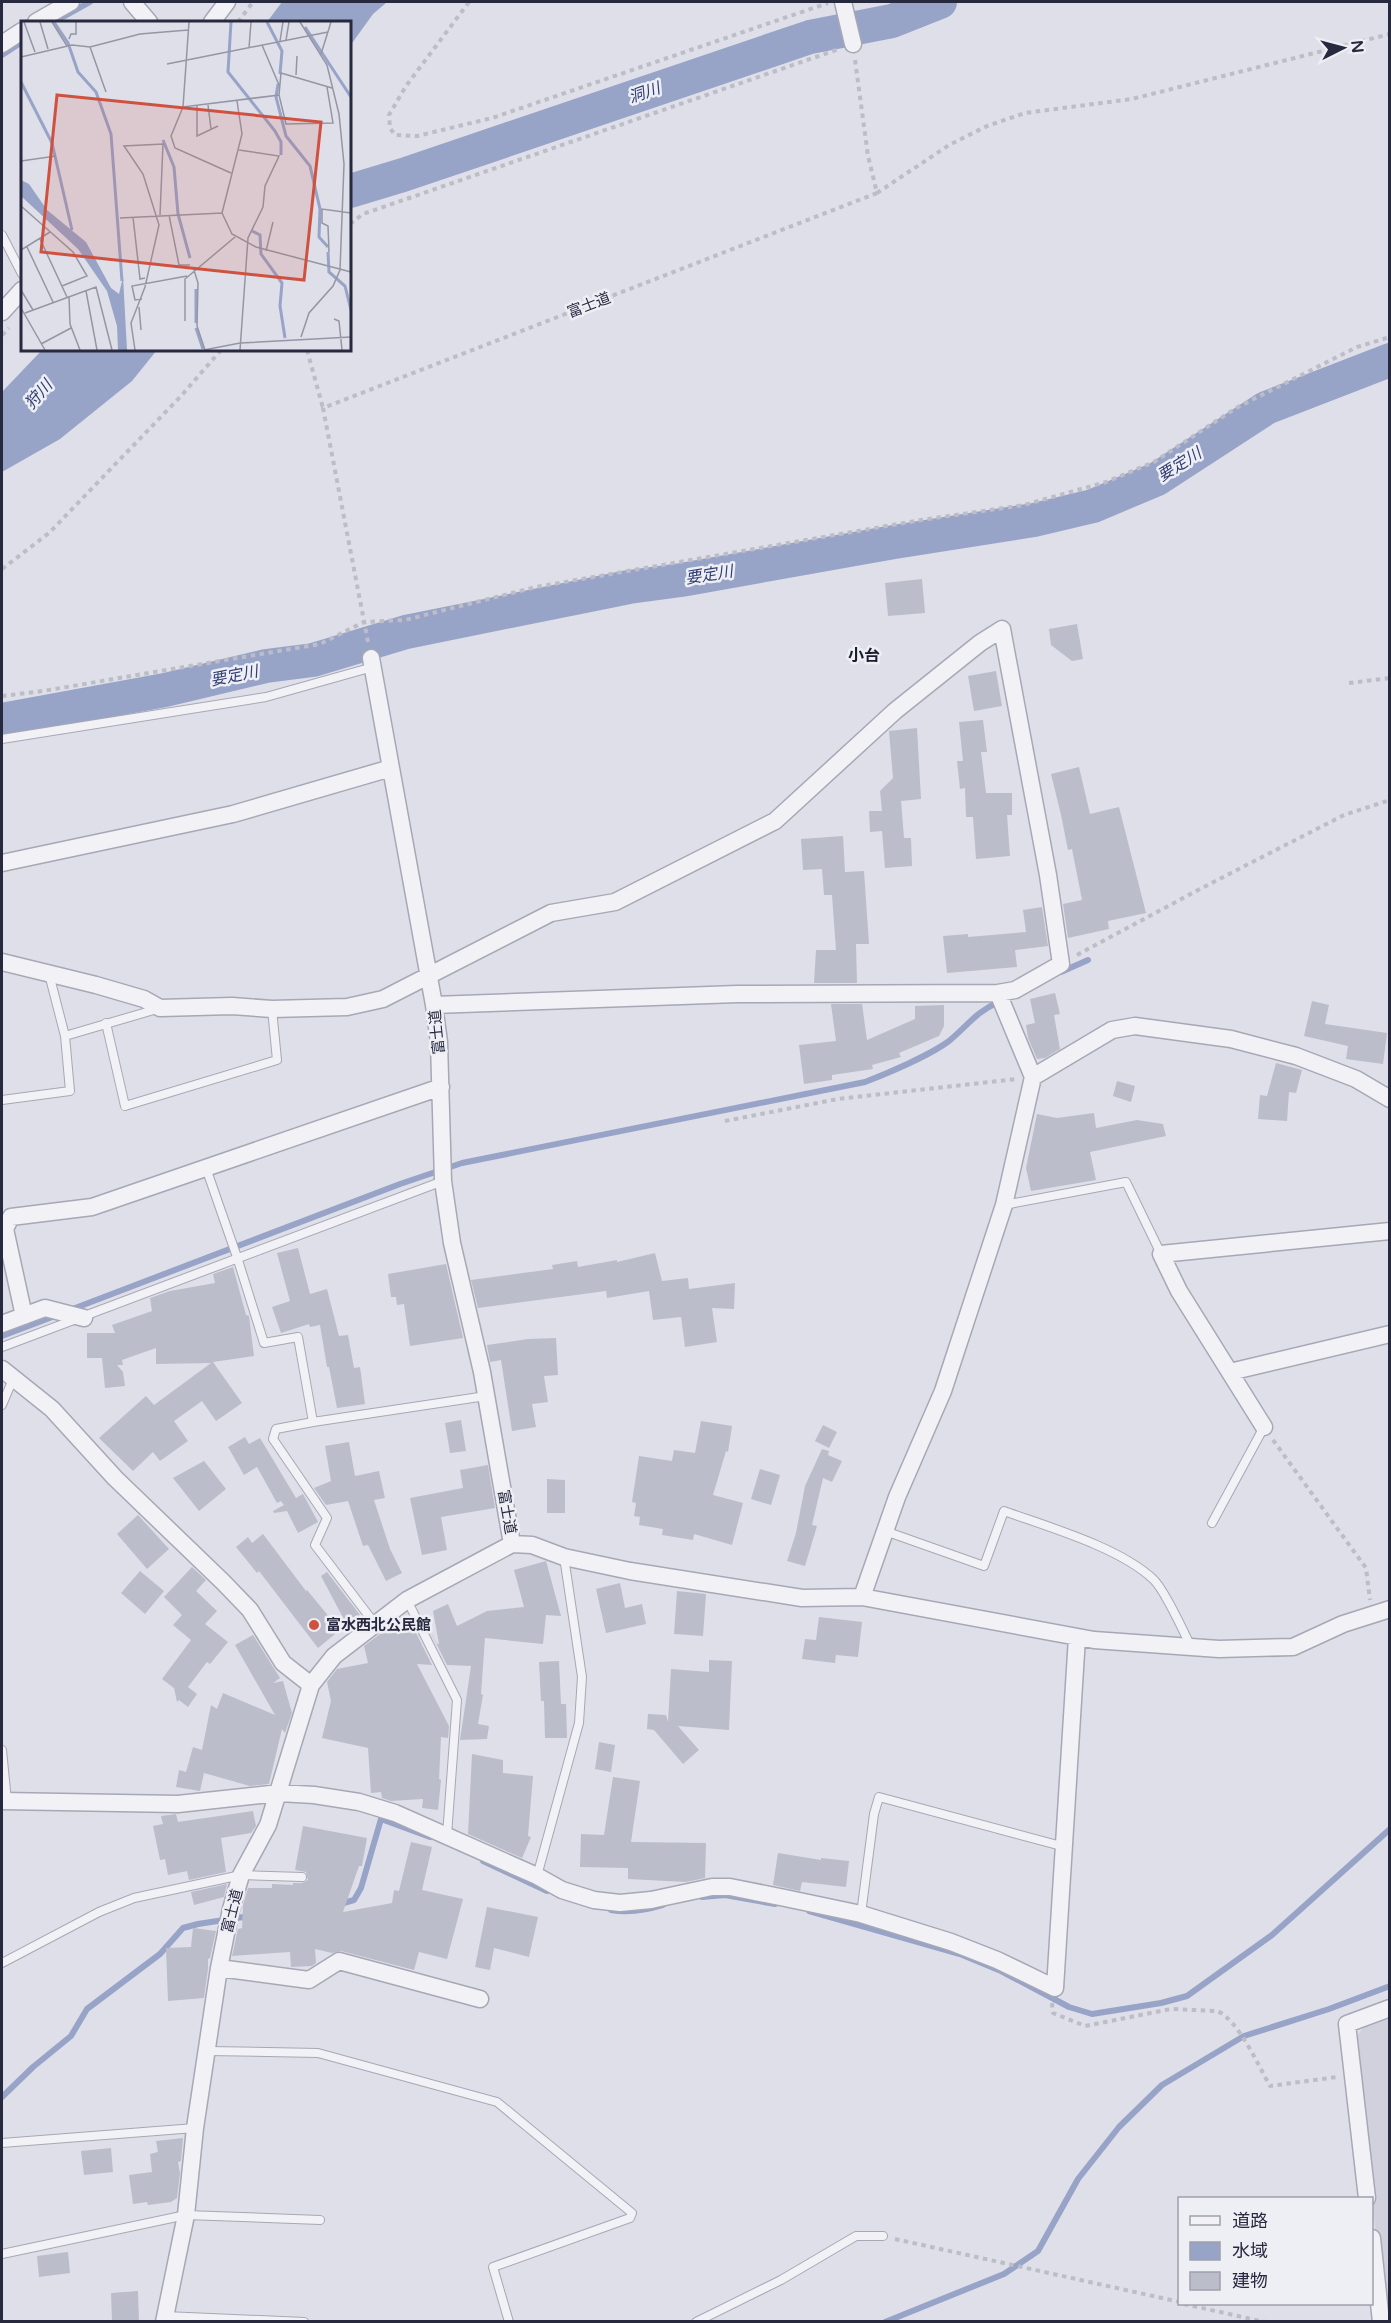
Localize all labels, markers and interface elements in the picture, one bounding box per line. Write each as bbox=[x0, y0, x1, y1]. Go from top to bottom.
north arrow bbox=[1313, 18, 1373, 78]
inset map bbox=[21, 21, 351, 351]
text: N bbox=[1346, 39, 1368, 54]
water label: 洞川 bbox=[626, 78, 665, 108]
street label: 富士道 bbox=[565, 289, 613, 321]
water label: 狩川 bbox=[21, 375, 58, 413]
water label: 要定川 bbox=[1154, 443, 1207, 486]
water label: 要定川 bbox=[684, 561, 736, 589]
district label: 小台 bbox=[848, 646, 880, 666]
water label: 要定川 bbox=[209, 661, 262, 690]
street label: 富士道 bbox=[426, 1009, 448, 1055]
street label: 富士道 bbox=[494, 1488, 520, 1536]
place label: 富水西北公民館 bbox=[326, 1616, 431, 1634]
marker: 富水西北公民館 bbox=[307, 1618, 321, 1632]
street label: 富士道 bbox=[218, 1887, 246, 1935]
legend bbox=[1178, 2197, 1373, 2305]
text: 道路 bbox=[1232, 2210, 1268, 2232]
text: 水域 bbox=[1232, 2240, 1268, 2262]
text: 建物 bbox=[1232, 2270, 1268, 2292]

